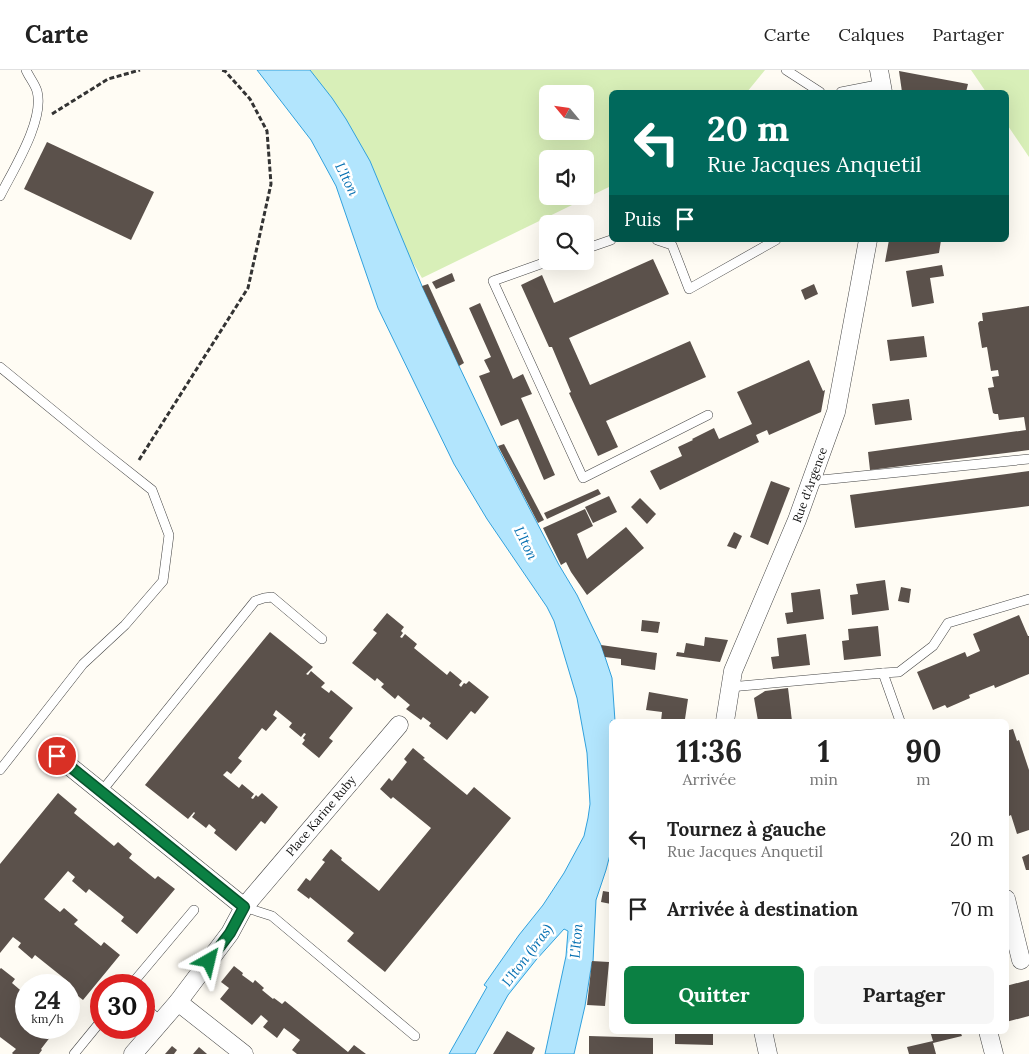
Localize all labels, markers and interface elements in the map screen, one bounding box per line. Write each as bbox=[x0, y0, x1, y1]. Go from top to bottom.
text: Carte bbox=[25, 19, 88, 50]
text: Carte bbox=[764, 23, 810, 46]
text: Calques bbox=[838, 23, 904, 46]
text: Partager bbox=[932, 23, 1004, 46]
north arrow bbox=[539, 85, 594, 140]
map controls bbox=[539, 85, 594, 270]
text: 20 m bbox=[707, 106, 789, 151]
icon: left bbox=[624, 110, 689, 175]
button: sound bbox=[539, 150, 594, 205]
text: Rue Jacques Anquetil bbox=[707, 150, 922, 178]
water label: L'Iton bbox=[331, 159, 363, 199]
icon: arrive bbox=[671, 205, 699, 233]
text: Puis bbox=[624, 207, 661, 231]
button: search bbox=[539, 215, 594, 270]
street label: Rue d'Argence bbox=[789, 445, 830, 525]
water label: L'Iton bbox=[510, 523, 542, 563]
text: 11:36 bbox=[676, 732, 742, 770]
text: 1 bbox=[818, 732, 830, 770]
text: 90 bbox=[905, 732, 942, 770]
pin bbox=[36, 735, 78, 777]
icon: arrive bbox=[43, 742, 71, 770]
text: Arrivée bbox=[682, 769, 736, 789]
text: min bbox=[810, 769, 838, 789]
text: m bbox=[916, 769, 931, 789]
street label: Place Karine Ruby bbox=[283, 772, 359, 859]
text: Tournez à gauche bbox=[667, 817, 826, 841]
icon: left bbox=[624, 825, 652, 853]
text: 20 m bbox=[950, 827, 994, 851]
text: Rue Jacques Anquetil bbox=[667, 841, 823, 861]
icon: arrive bbox=[624, 895, 652, 923]
text: Arrivée à destination bbox=[667, 897, 858, 921]
text: 70 m bbox=[951, 897, 994, 921]
water label: L'Iton (bras) bbox=[498, 920, 556, 990]
water label: L'Iton bbox=[566, 922, 587, 959]
position arrow bbox=[182, 934, 234, 986]
button: Quitter bbox=[624, 966, 804, 1024]
button: Partager bbox=[814, 966, 994, 1024]
speed limit sign: 30 bbox=[90, 974, 155, 1039]
text: 24 bbox=[34, 984, 61, 1016]
text: km/h bbox=[31, 1011, 64, 1026]

